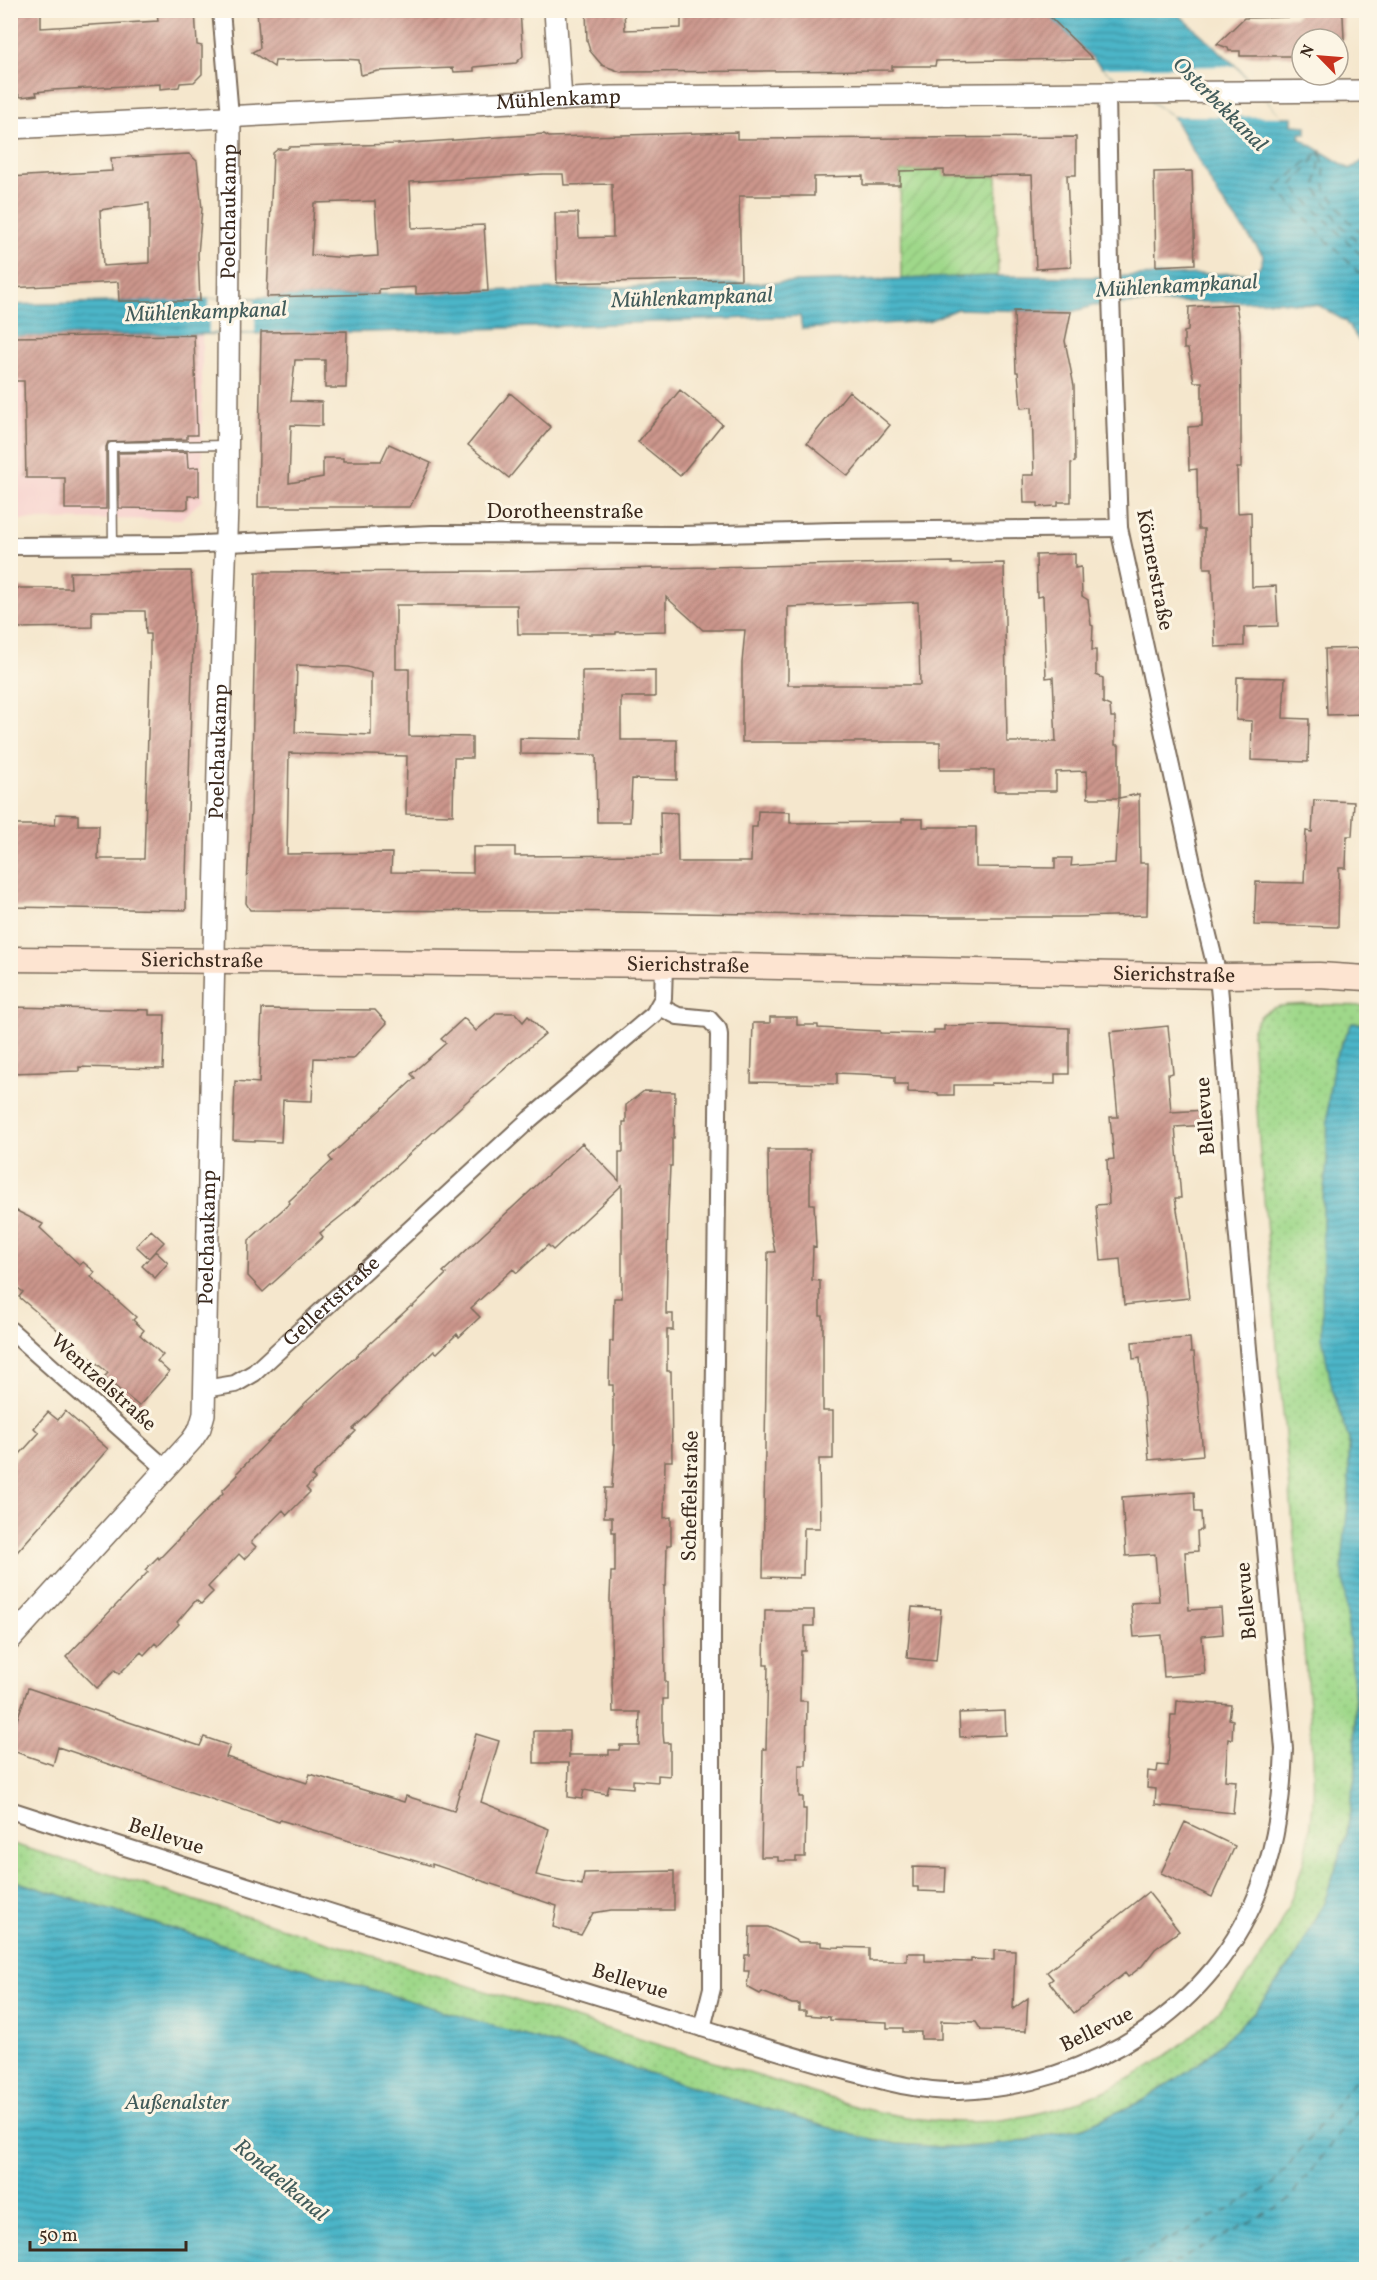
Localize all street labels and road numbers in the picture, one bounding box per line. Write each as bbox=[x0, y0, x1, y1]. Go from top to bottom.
street label: Mühlenkamp bbox=[495, 82, 621, 117]
street label: Poelchaukamp bbox=[214, 144, 244, 280]
street label: Dorotheenstraße bbox=[487, 498, 644, 527]
street label: Körnerstraße bbox=[1128, 507, 1180, 633]
street label: Poelchaukamp bbox=[202, 683, 235, 820]
street label: Sierichstraße bbox=[141, 946, 263, 976]
street label: Sierichstraße bbox=[627, 950, 750, 981]
street label: Sierichstraße bbox=[1112, 959, 1235, 991]
street label: Bellevue bbox=[1189, 1076, 1223, 1156]
street label: Poelchaukamp bbox=[192, 1169, 224, 1305]
street label: Gellertstraße bbox=[277, 1249, 387, 1354]
street label: Wentzelstraße bbox=[43, 1327, 163, 1439]
street label: Scheffelstraße bbox=[675, 1430, 707, 1562]
street label: Bellevue bbox=[1229, 1561, 1265, 1641]
street label: Bellevue bbox=[124, 1811, 208, 1863]
street label: Bellevue bbox=[588, 1957, 672, 2007]
street label: Bellevue bbox=[1055, 2000, 1139, 2060]

